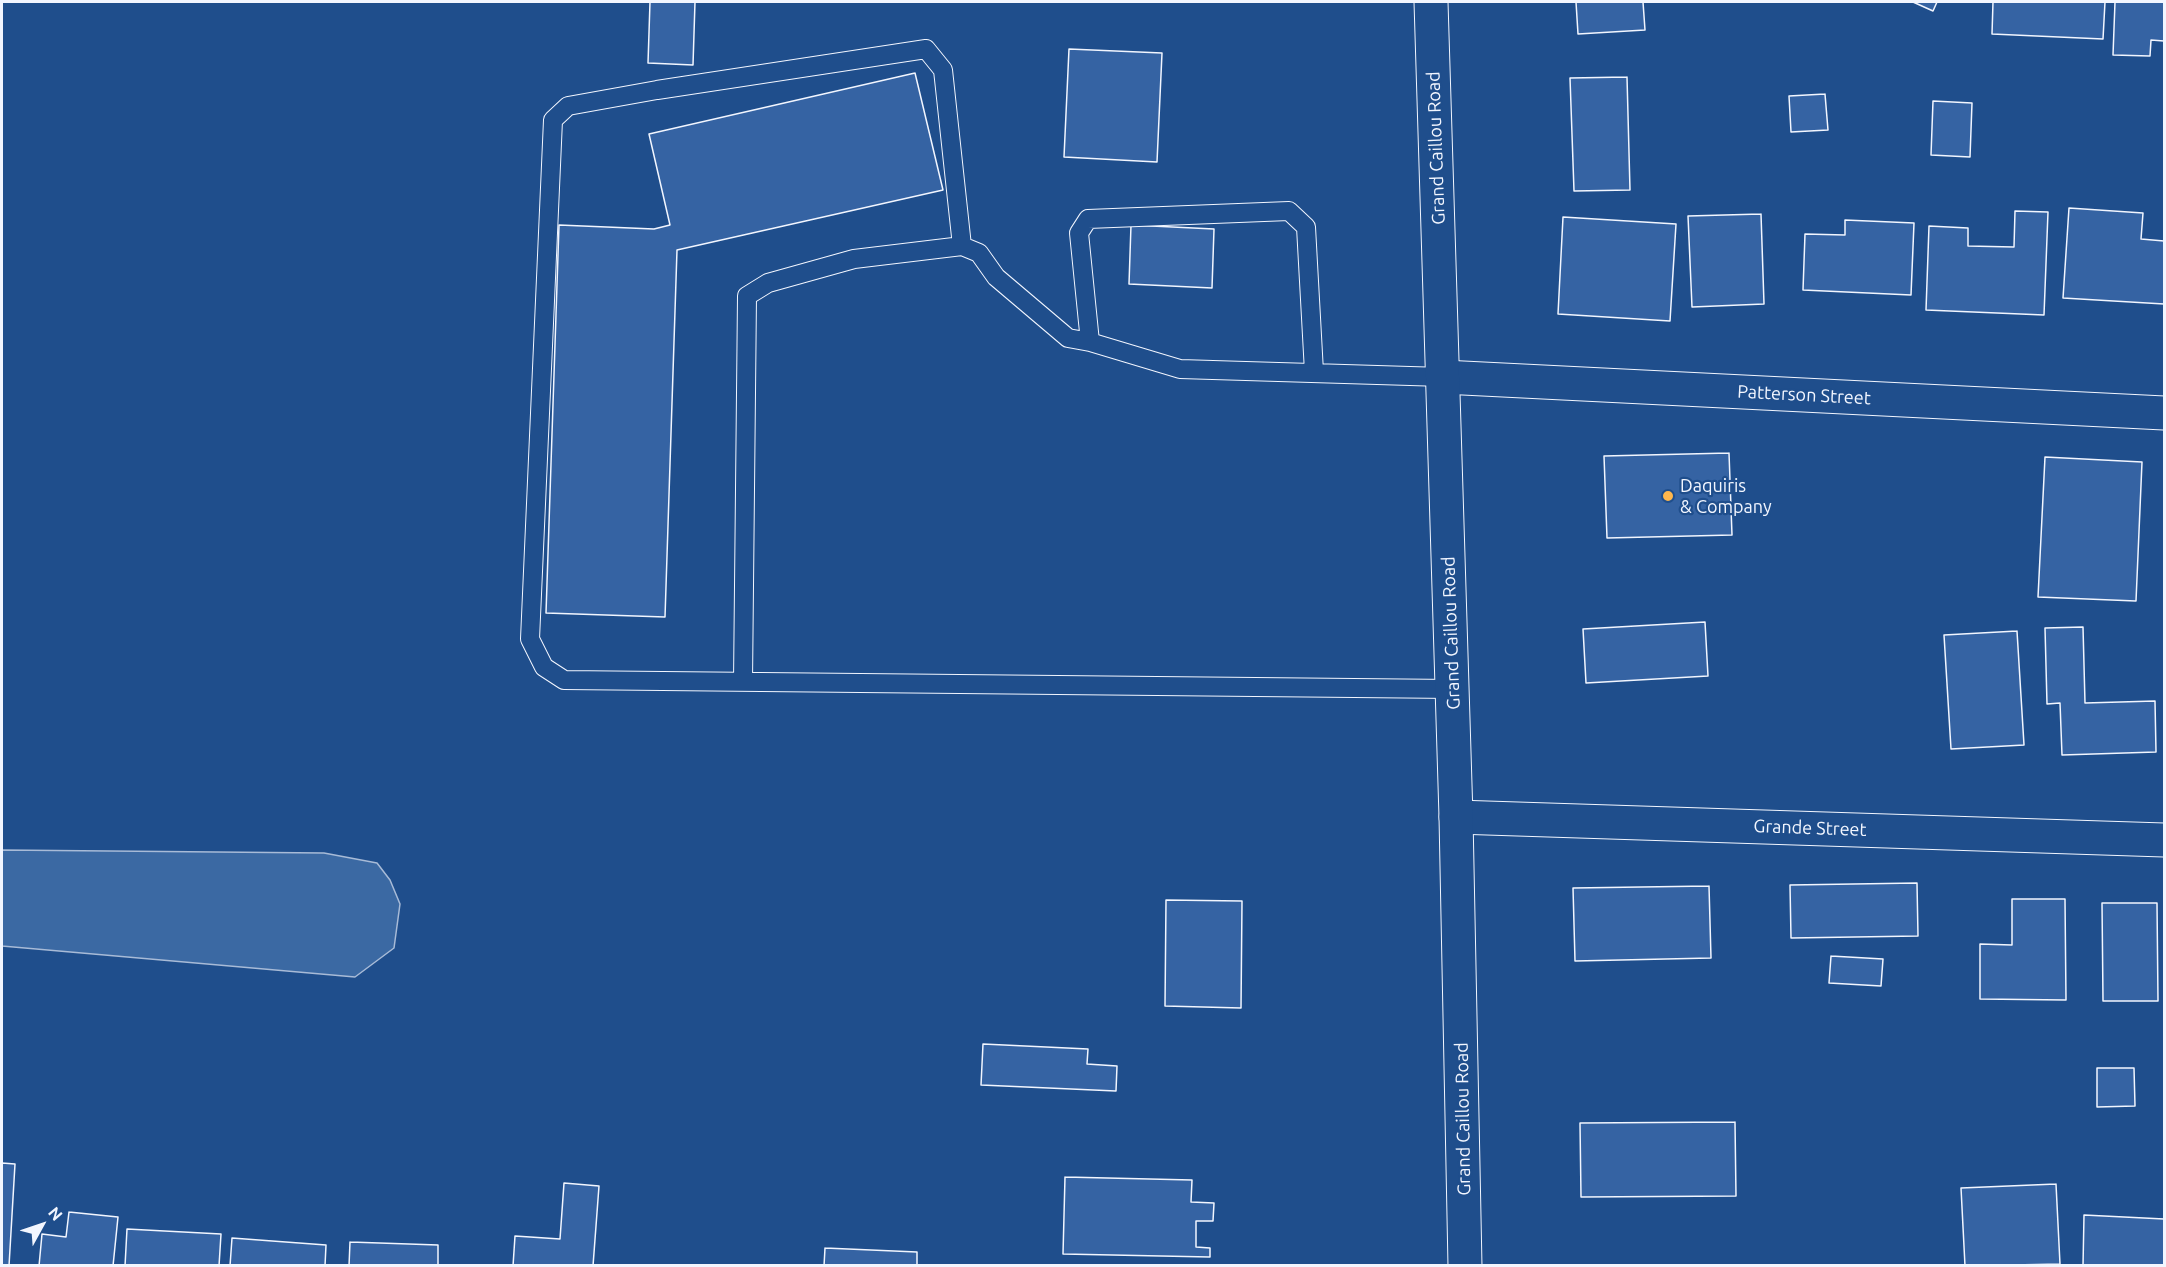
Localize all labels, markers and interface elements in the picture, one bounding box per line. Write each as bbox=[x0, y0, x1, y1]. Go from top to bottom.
street label: Grand Caillou Road bbox=[1423, 71, 1449, 225]
street label: Patterson Street bbox=[1737, 381, 1871, 409]
place label: Daquiris & Company bbox=[1680, 475, 1772, 518]
marker: Daquiris & Company bbox=[1661, 489, 1675, 503]
street label: Grand Caillou Road bbox=[1438, 556, 1464, 710]
street label: Grande Street bbox=[1753, 815, 1867, 841]
street label: Grand Caillou Road bbox=[1451, 1042, 1475, 1196]
north arrow bbox=[12, 1195, 72, 1255]
text: N bbox=[45, 1203, 67, 1224]

